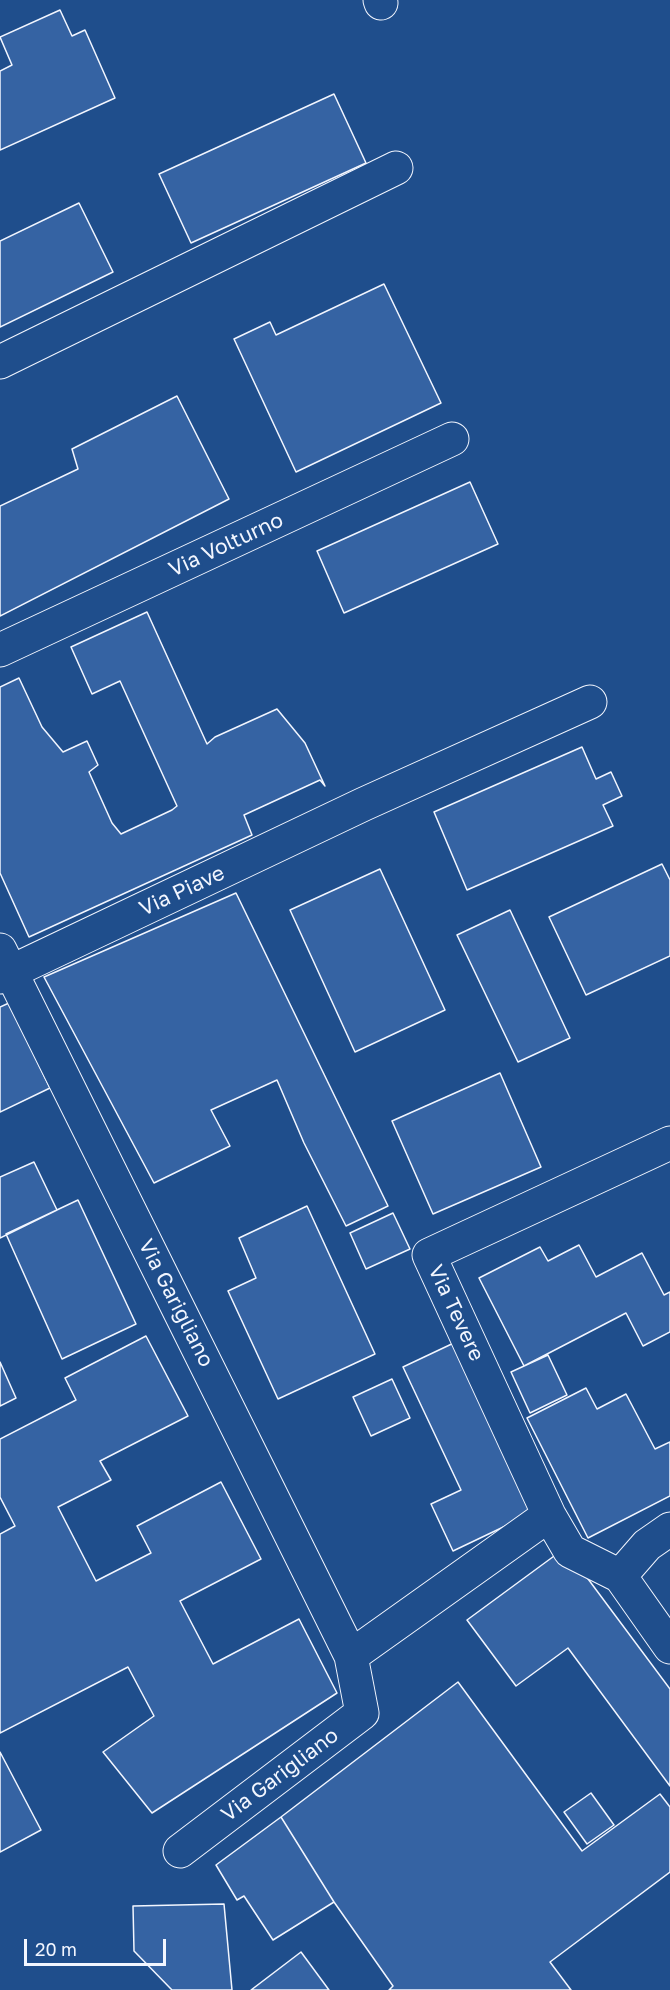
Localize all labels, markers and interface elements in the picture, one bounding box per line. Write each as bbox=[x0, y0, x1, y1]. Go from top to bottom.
street label: Via Volturno bbox=[165, 508, 287, 582]
street label: Via Piave bbox=[135, 860, 229, 922]
street label: Via Garigliano bbox=[133, 1235, 219, 1371]
street label: Via Tevere bbox=[423, 1261, 489, 1365]
street label: Via Garigliano bbox=[217, 1723, 343, 1827]
scale bar bbox=[27, 1927, 170, 1965]
text: 20 m bbox=[35, 1938, 77, 1960]

